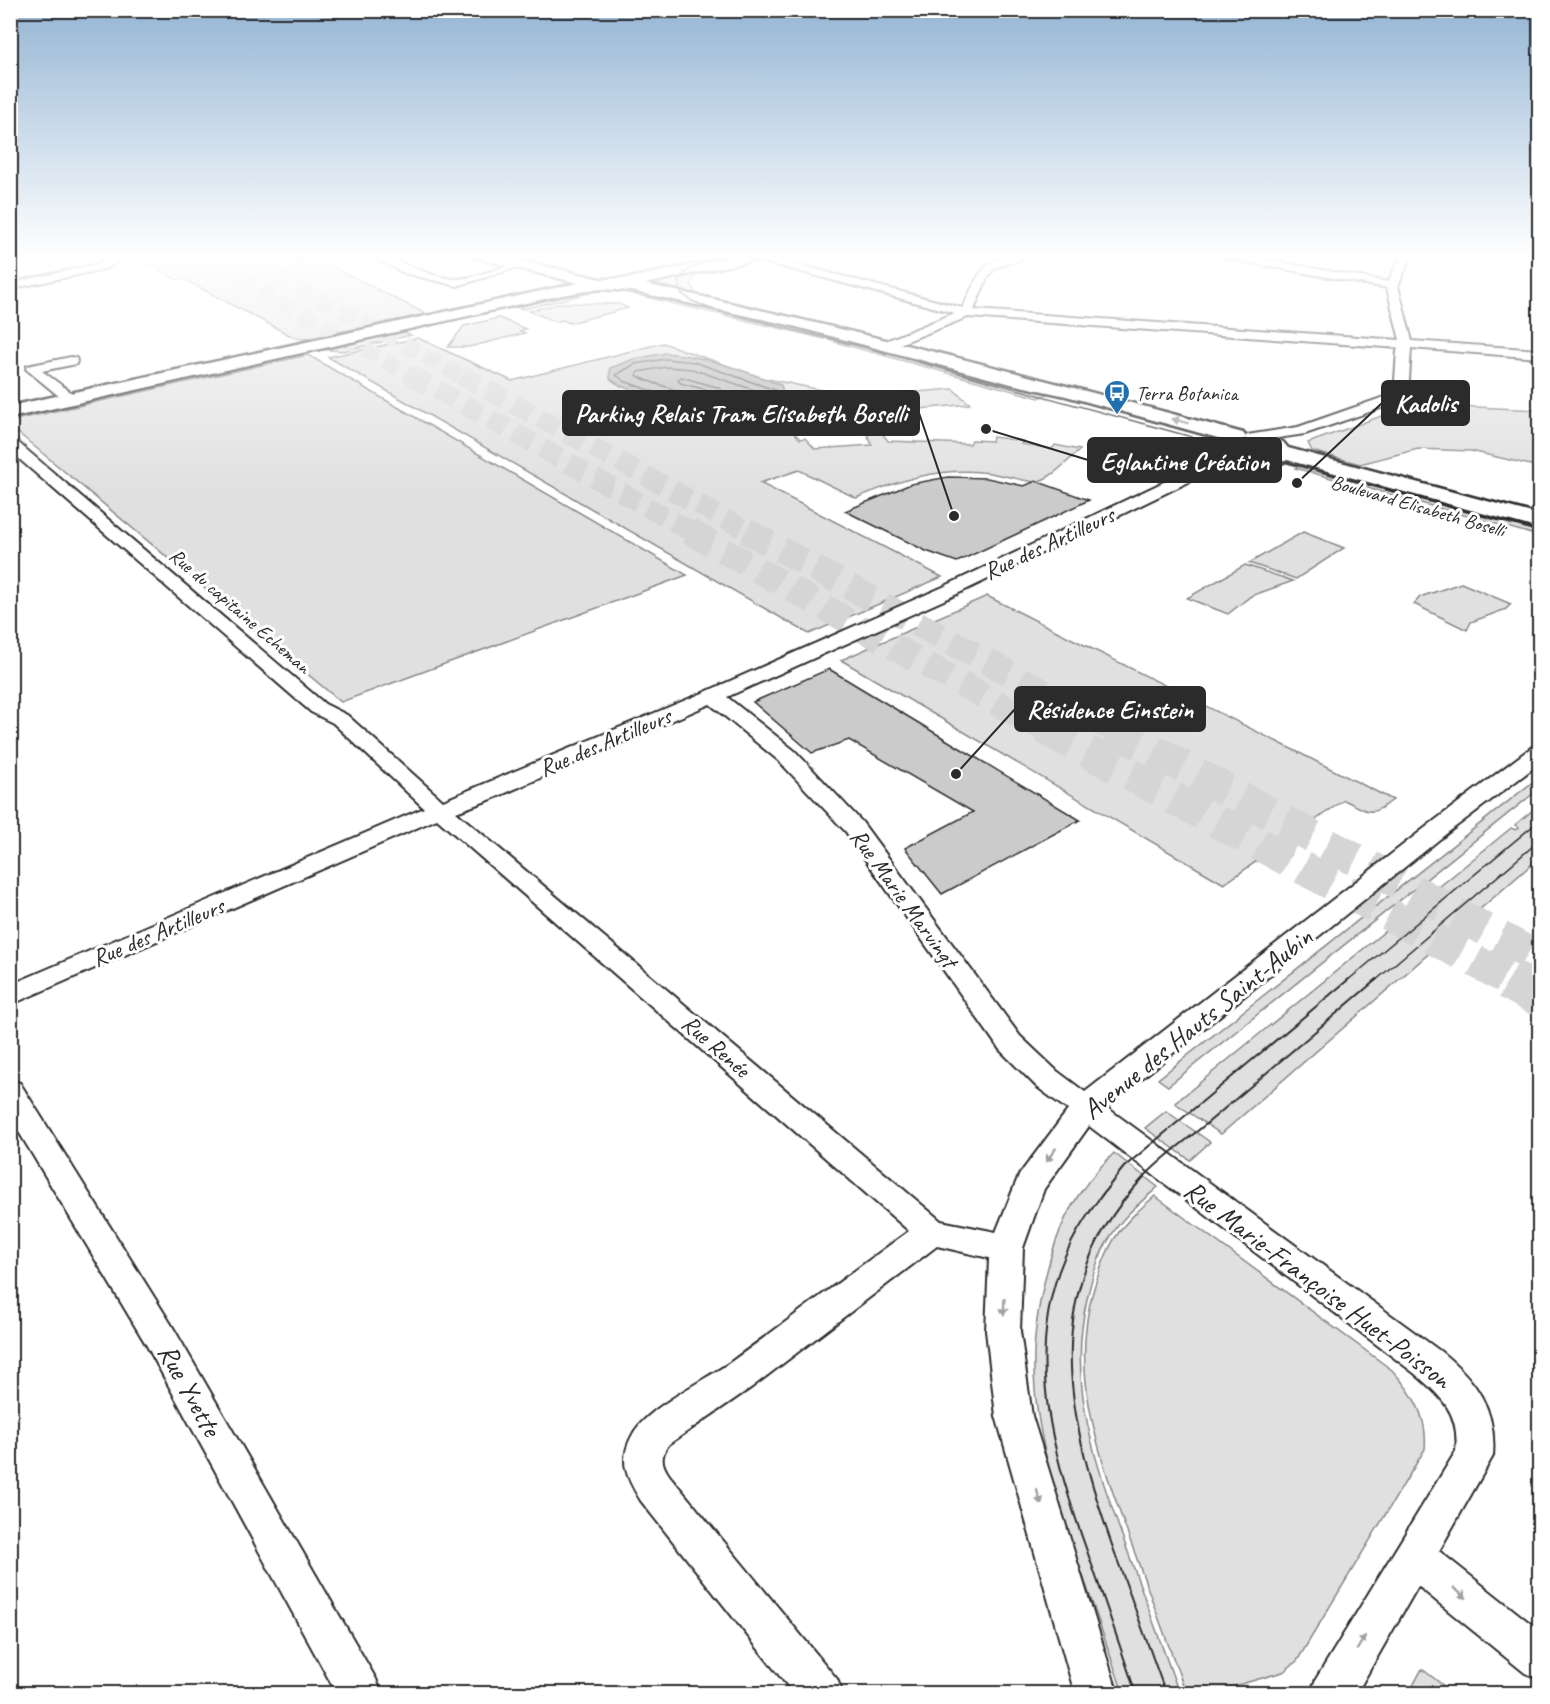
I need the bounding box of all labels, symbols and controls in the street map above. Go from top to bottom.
bus stop icon: Terra Botanica [1102,378,1132,416]
place label: Terra Botanica [1136,381,1240,406]
callout: Kadolis [1382,381,1469,425]
text: Kadolis [1395,387,1460,420]
callout: Parking Relais Tram Elisabeth Boselli [563,391,919,435]
text: Parking Relais Tram Elisabeth Boselli [575,397,911,430]
one-way arrow [1171,416,1189,426]
callout: Eglantine Création [1088,438,1281,482]
text: Eglantine Création [1101,445,1271,478]
street label: Boulevard Elisabeth Boselli [1328,469,1510,543]
street label: Rue des Artilleurs [979,499,1121,586]
street label: Rue du capitaine Echeman [164,543,316,680]
callout: Résidence Einstein [1015,687,1205,731]
text: Résidence Einstein [1027,693,1194,726]
street label: Rue des Artilleurs [534,700,677,783]
street label: Rue Marie Marvingt [844,823,966,976]
street label: Rue des Artilleurs [87,890,230,973]
street label: Avenue des Hauts Saint-Aubin [1075,919,1320,1127]
street label: Rue Renée [676,1008,758,1085]
one-way arrow [1045,1147,1057,1163]
street label: Rue Marie-Françoise Huet-Poisson [1177,1172,1460,1397]
one-way arrow [999,1297,1008,1316]
street label: Rue Yvette [150,1338,230,1444]
one-way arrow [1035,1488,1044,1506]
one-way arrow [1452,1587,1468,1599]
one-way arrow [1356,1634,1366,1651]

